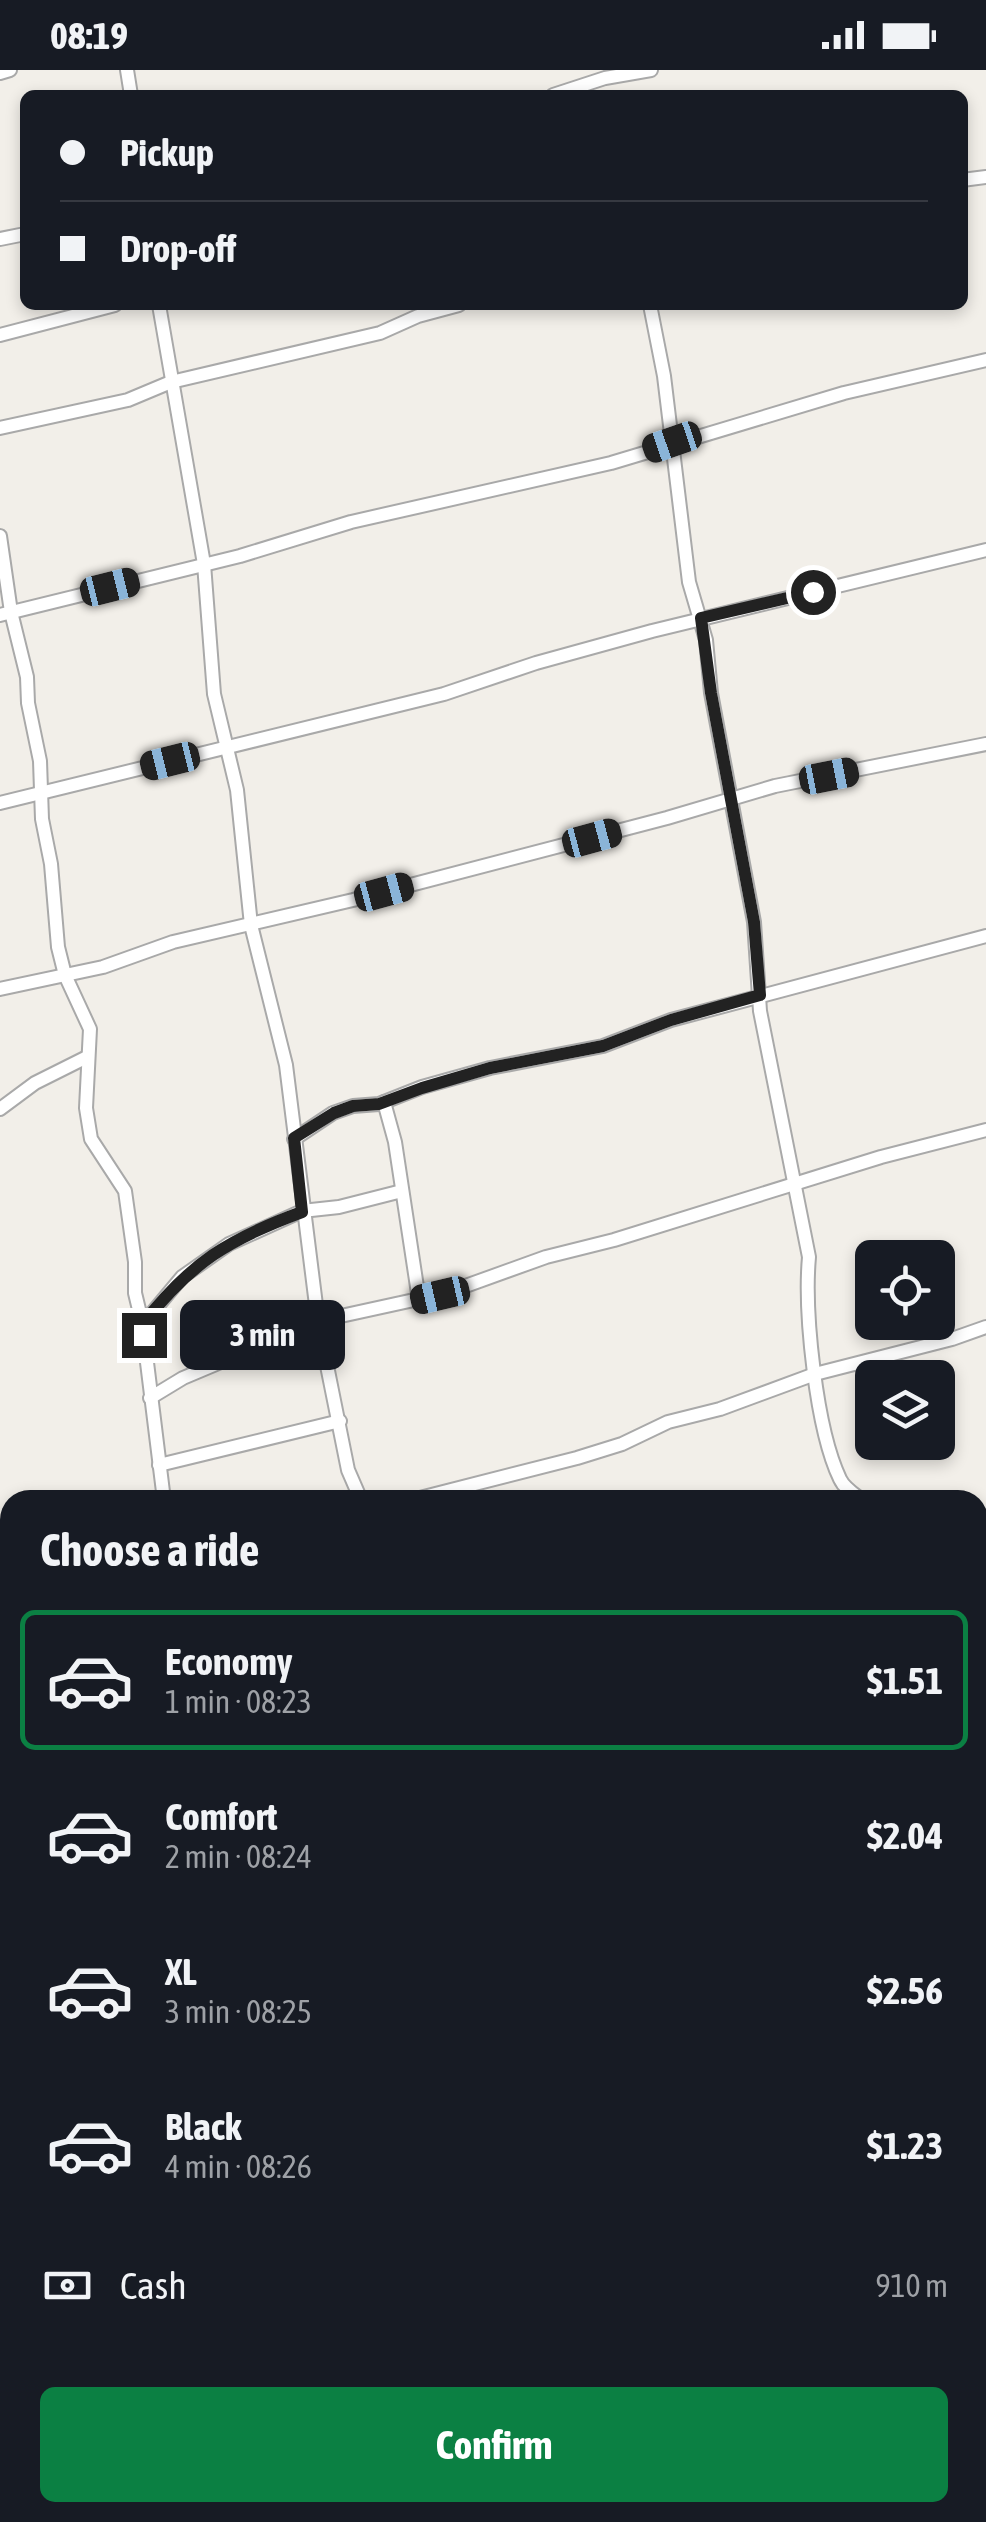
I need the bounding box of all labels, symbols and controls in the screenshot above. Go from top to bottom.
text: 08:19 [50,14,128,57]
text: Pickup [120,131,214,174]
text: Drop-off [120,227,236,270]
car [639,418,705,466]
car [77,565,143,609]
route start [791,570,836,615]
car [137,739,203,783]
car [797,756,861,796]
car [559,816,625,860]
car [351,870,417,914]
map controls [855,1240,955,1460]
button: locate [855,1240,955,1340]
car [407,1274,473,1316]
callout: 3 min [179,1300,344,1370]
route end [122,1313,167,1358]
text: 3 min [230,1316,295,1353]
button: layers [855,1360,955,1460]
text: Choose a ride [40,1524,259,1576]
icon: car [45,1635,135,1725]
text: Economy [165,1640,292,1683]
text: $1.51 [867,1659,943,1702]
text: 1 min · 08:23 [165,1683,312,1720]
icon: car [45,1790,135,1880]
text: Comfort [165,1795,277,1838]
text: $2.04 [867,1814,943,1857]
text: 2 min · 08:24 [165,1838,312,1875]
icon: car [45,1945,135,2035]
text: XL [165,1950,197,1993]
text: $2.56 [867,1969,943,2012]
text: 3 min · 08:25 [165,1993,312,2030]
icon: car [45,2100,135,2190]
text: Black [165,2105,242,2148]
text: $1.23 [867,2124,943,2167]
text: 4 min · 08:26 [165,2148,312,2185]
icon: cash [40,2258,95,2313]
text: Cash [120,2264,187,2307]
text: 910 m [875,2267,948,2304]
button: Confirm [40,2387,948,2502]

